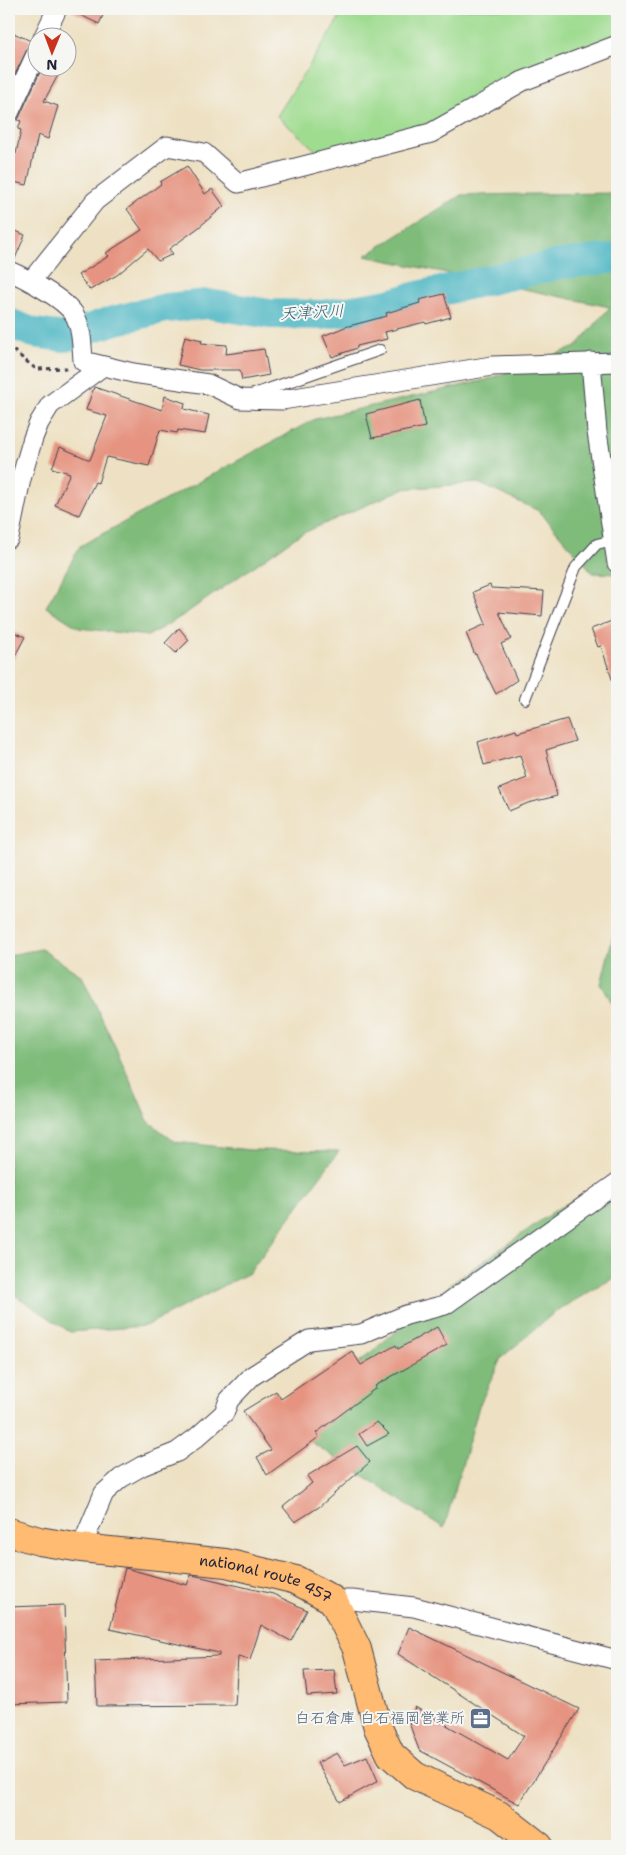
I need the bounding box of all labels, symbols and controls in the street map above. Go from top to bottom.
north arrow [28,28,78,78]
text: N [46,56,57,74]
water label: 天津沢川 [279,300,345,324]
street label: national route 457 [198,1550,336,1608]
office icon: 白石倉庫 白石福岡営業所 [469,1706,493,1730]
place label: 白石倉庫 白石福岡営業所 [295,1708,465,1728]

